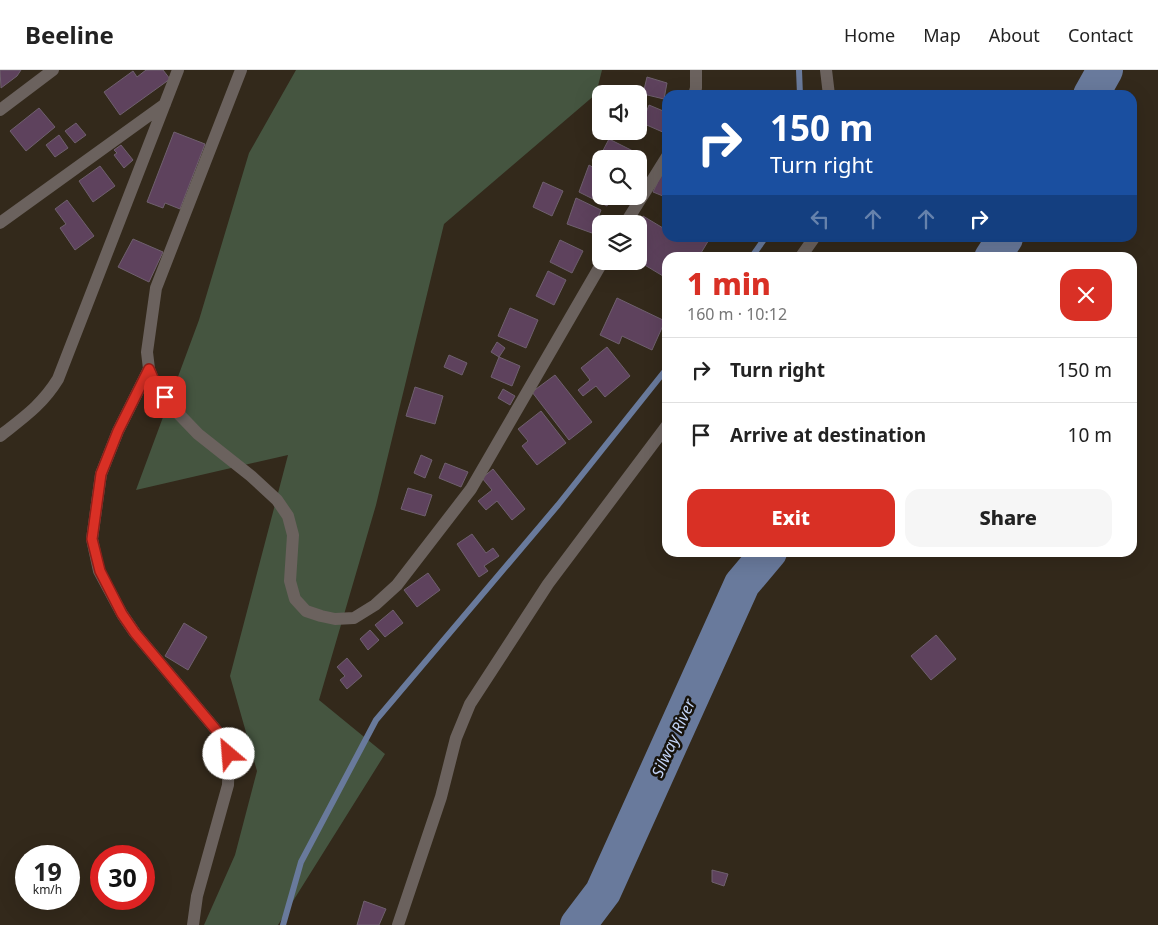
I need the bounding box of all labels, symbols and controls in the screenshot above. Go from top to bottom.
text: Beeline [25,18,114,51]
text: Home [844,23,895,47]
text: Map [923,23,961,47]
text: About [989,23,1040,47]
text: Contact [1068,23,1133,47]
map controls [592,85,647,270]
button: sound [592,85,647,140]
text: 150 m [770,104,873,151]
icon: right [687,110,752,175]
text: Turn right [770,149,873,179]
button: search [592,150,647,205]
icon: left [806,205,834,233]
icon: ahead [859,205,887,233]
icon: ahead [912,205,940,233]
icon: right [965,205,993,233]
button: layers [592,215,647,270]
text: 1 min [687,263,771,304]
button: close [1060,269,1112,321]
text: 160 m · 10:12 [687,303,787,325]
icon: right [687,356,715,384]
text: Turn right [730,357,825,383]
text: 150 m [1057,357,1112,383]
pin [144,376,186,418]
icon: arrive [151,383,179,411]
icon: arrive [687,421,715,449]
text: Arrive at destination [730,422,926,448]
text: 10 m [1068,422,1112,448]
button: Exit [687,489,895,547]
button: Share [905,489,1112,547]
water label: Silway River [646,695,700,781]
position arrow [202,727,254,779]
speed limit sign: 30 [90,845,155,910]
text: 19 [33,854,62,888]
text: km/h [33,881,62,898]

